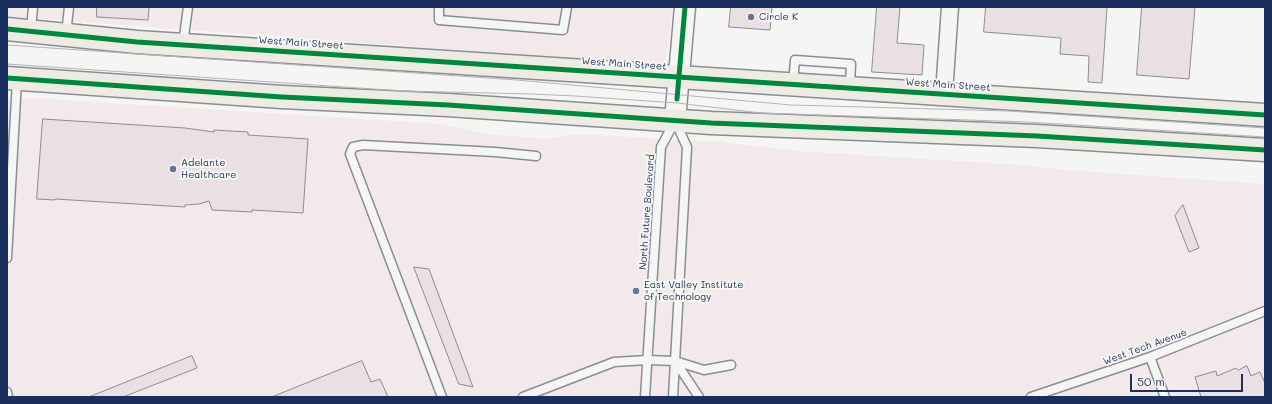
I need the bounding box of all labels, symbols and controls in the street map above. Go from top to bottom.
place label: Circle K [759,11,798,23]
marker: Circle K [746,12,756,22]
street label: West Main Street [258,34,344,52]
street label: West Main Street [581,55,667,73]
street label: West Main Street [905,76,991,94]
street label: North Future Boulevard [637,154,657,270]
place label: Adelante Healthcare [181,157,236,180]
marker: Adelante Healthcare [168,164,178,174]
place label: East Valley Institute of Technology [644,279,743,302]
marker: East Valley Institute of Technology [631,286,641,296]
street label: West Tech Avenue [1101,326,1189,368]
scale bar [1132,366,1245,392]
text: 50 m [1137,373,1165,389]

